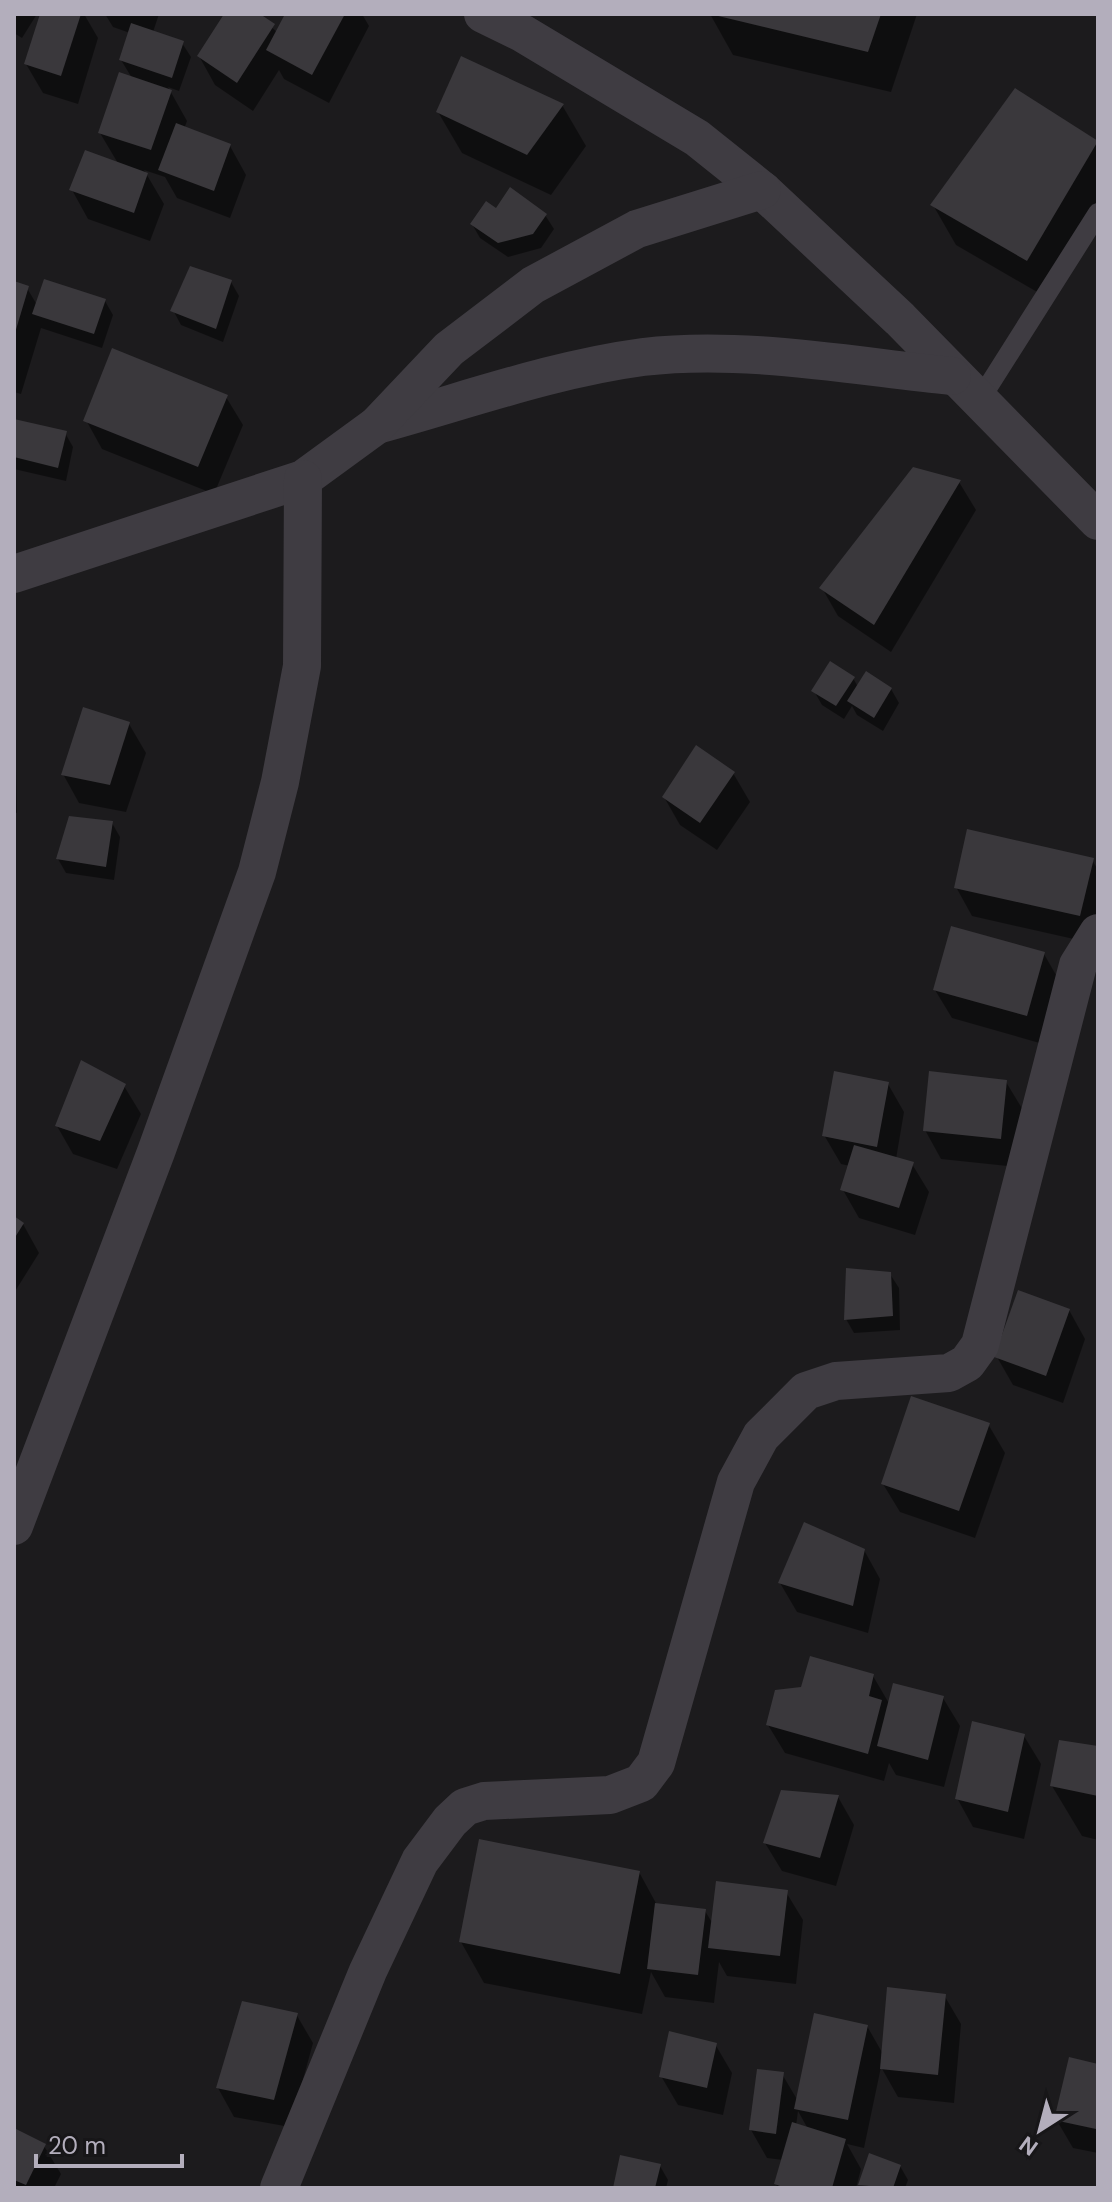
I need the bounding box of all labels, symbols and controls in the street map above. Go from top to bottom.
north arrow [1000,2090,1080,2170]
scale bar [36,2118,182,2168]
text: N [1014,2129,1044,2162]
text: 20 m [48,2130,106,2161]

